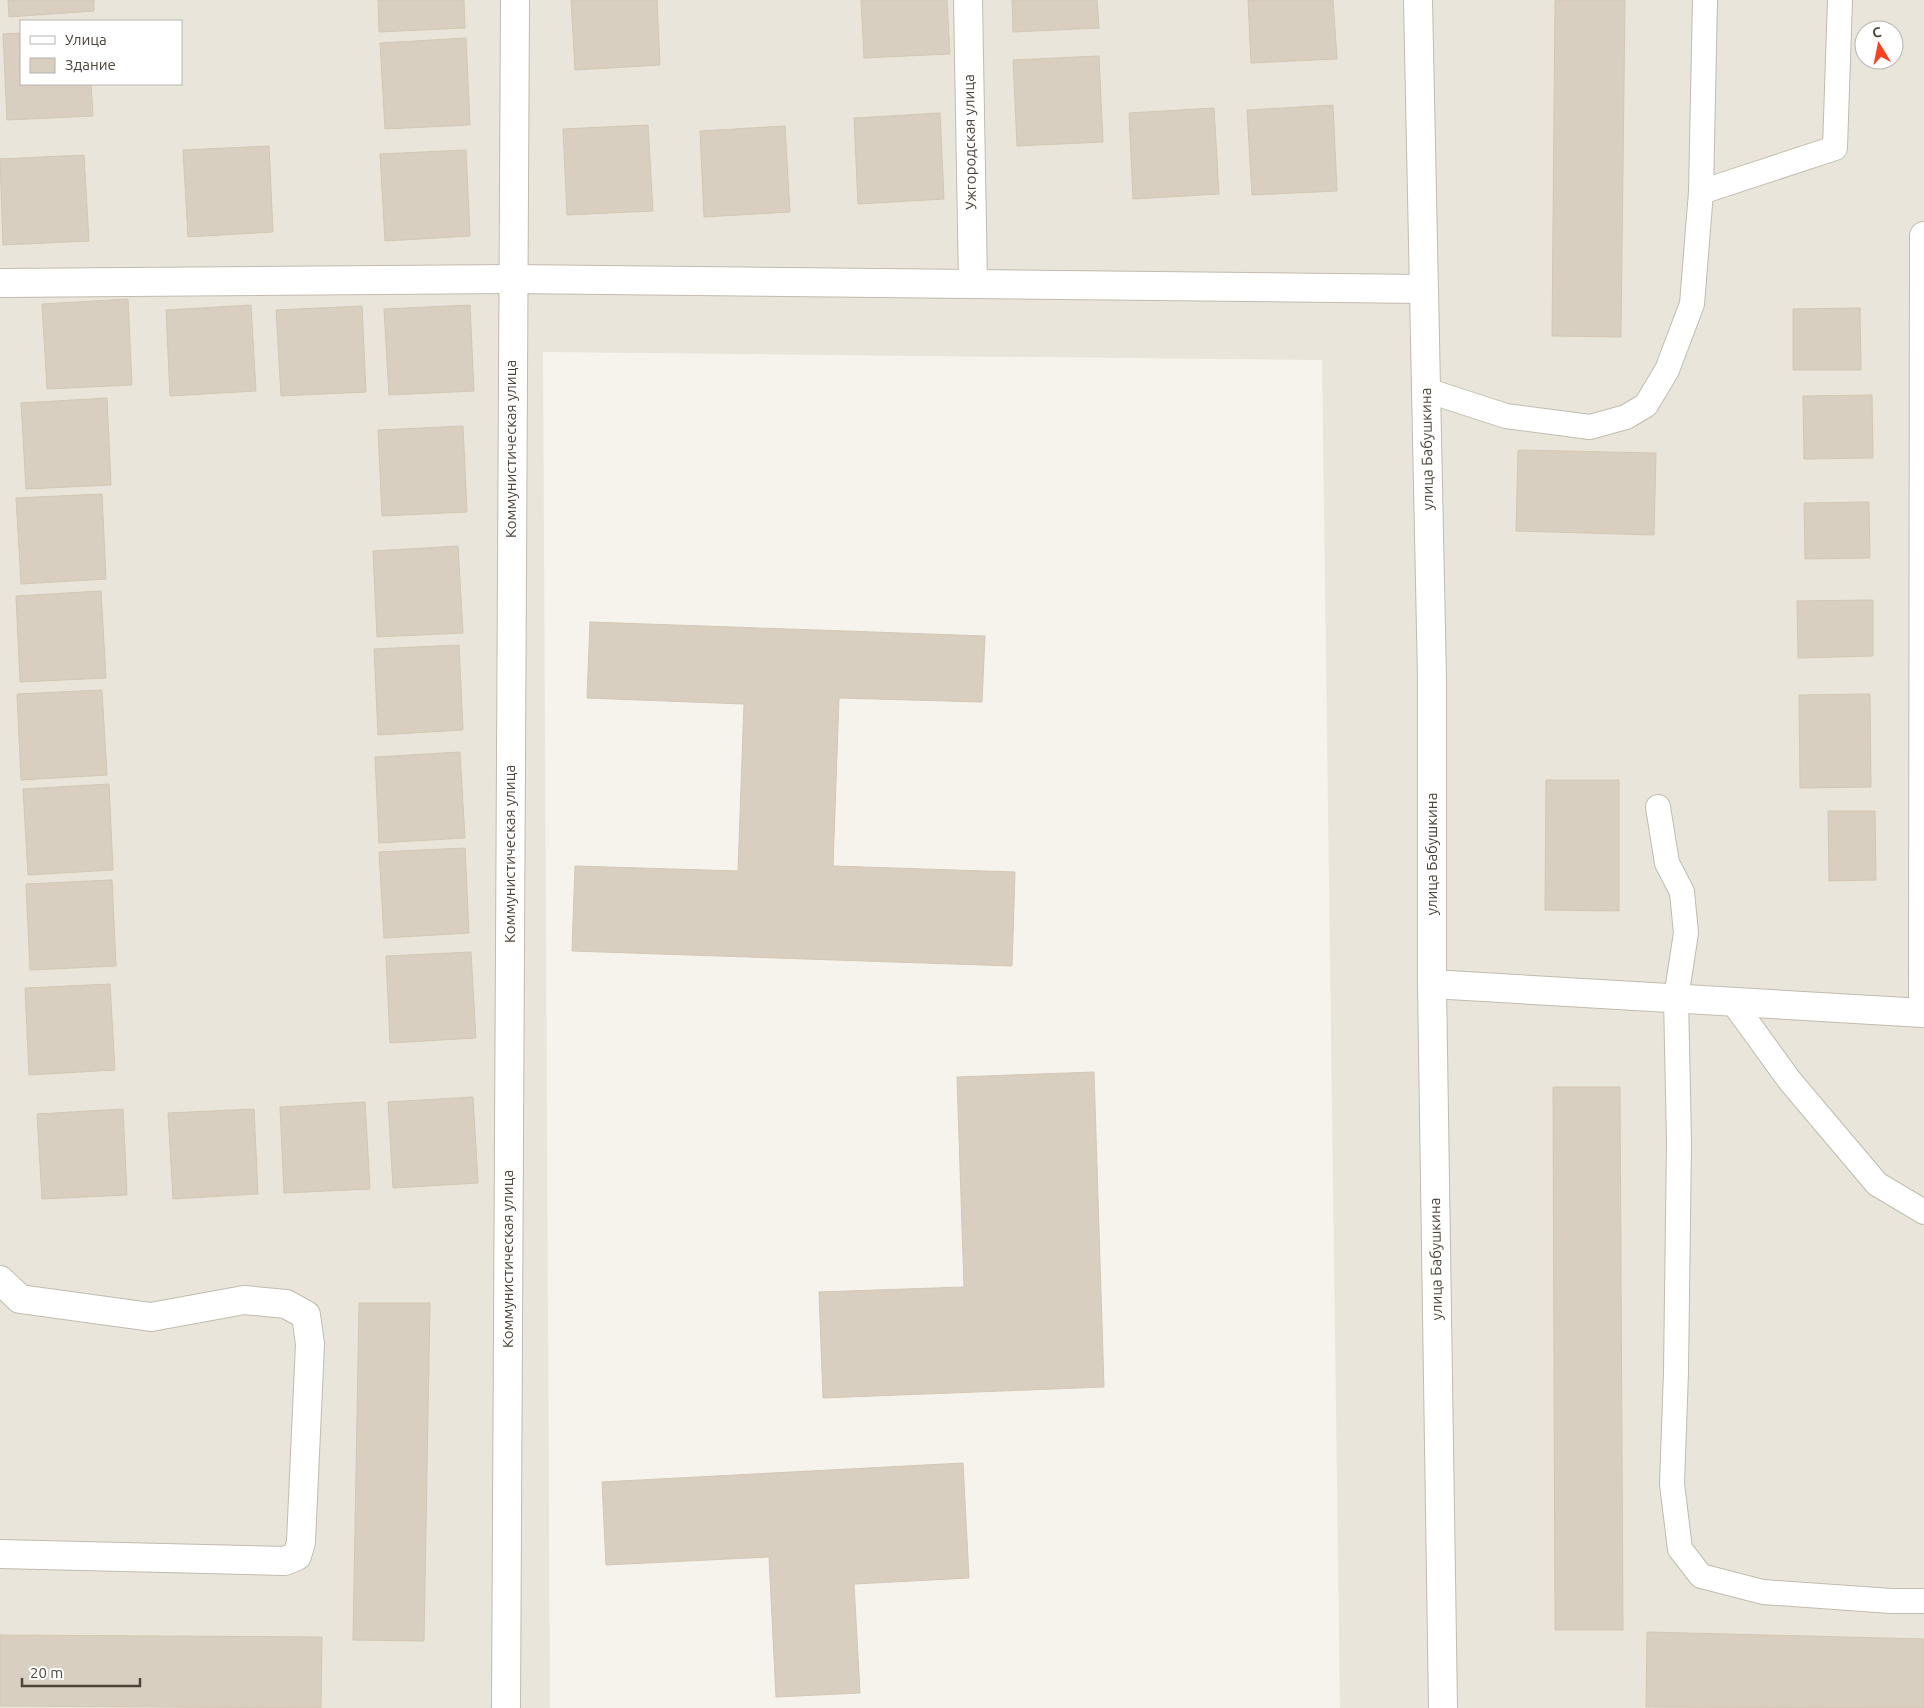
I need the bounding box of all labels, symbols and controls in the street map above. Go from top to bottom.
legend [20,20,182,85]
north arrow [1854,20,1904,70]
text: С [1871,24,1883,41]
text: Улица [65,31,107,48]
text: Здание [65,56,116,73]
street label: Ужгородская улица [960,74,979,210]
street label: Коммунистическая улица [502,360,519,538]
street label: улица Бабушкина [1417,388,1436,510]
street label: Коммунистическая улица [501,765,518,943]
street label: улица Бабушкина [1423,793,1440,915]
street label: Коммунистическая улица [499,1170,516,1348]
street label: улица Бабушкина [1426,1198,1445,1320]
scale bar [22,1656,140,1688]
text: 20 m [30,1664,63,1681]

